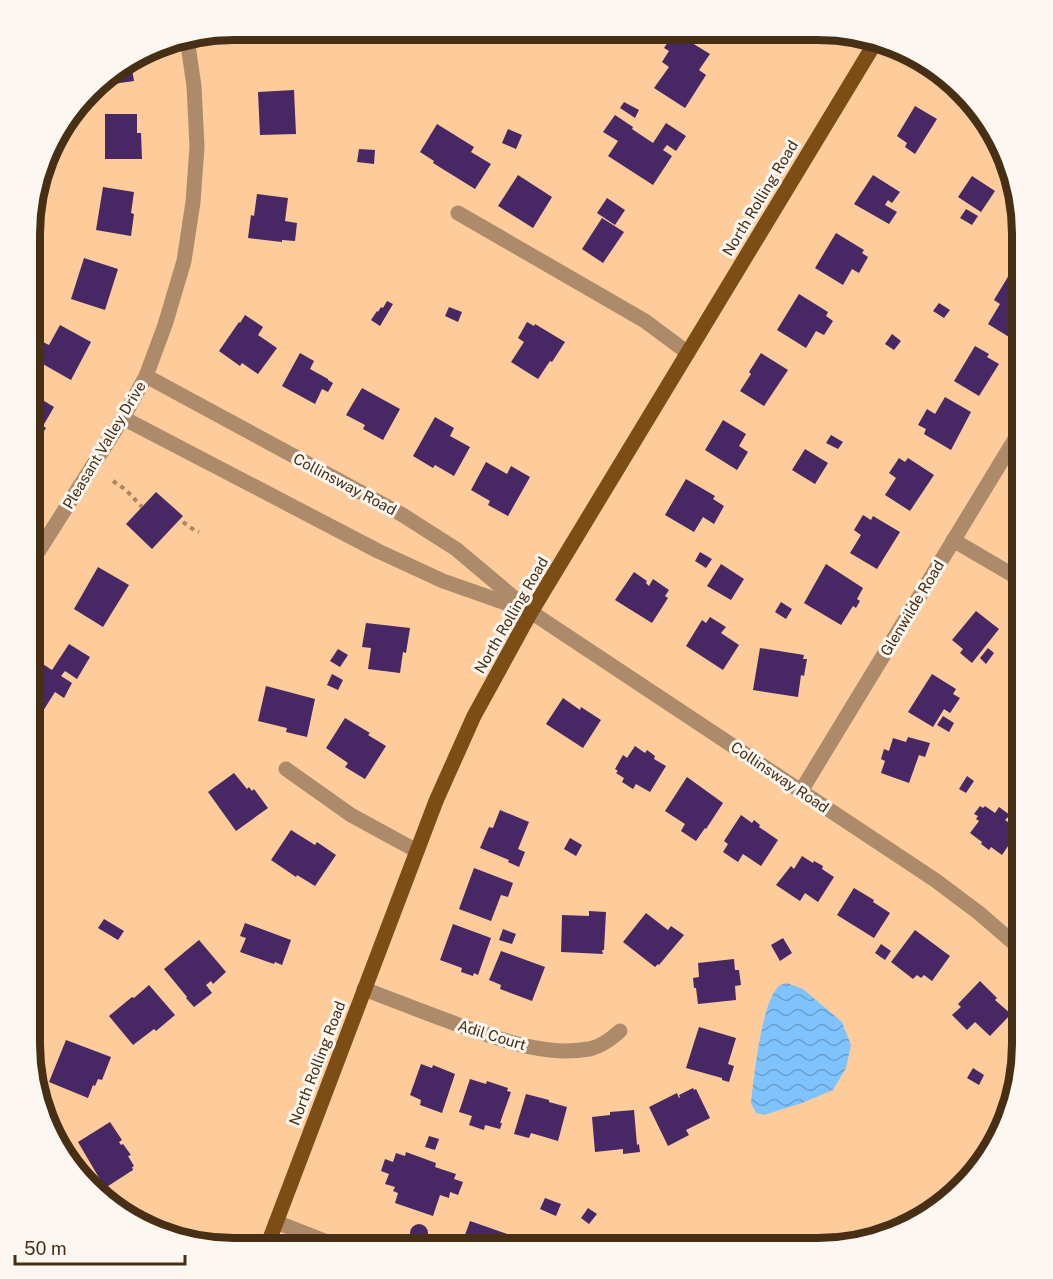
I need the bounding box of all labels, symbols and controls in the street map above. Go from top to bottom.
street label: North Rolling Road [719,137,801,259]
street label: Pleasant Valley Drive [59,378,149,512]
street label: Collinsway Road [291,450,399,518]
street label: North Rolling Road [471,554,551,676]
street label: Glenwilde Road [877,557,947,659]
street label: Collinsway Road [728,738,832,816]
street label: North Rolling Road [285,999,349,1127]
street label: Adil Court [456,1017,528,1053]
scale bar [15,1228,184,1266]
text: 50 m [24,1238,67,1259]

